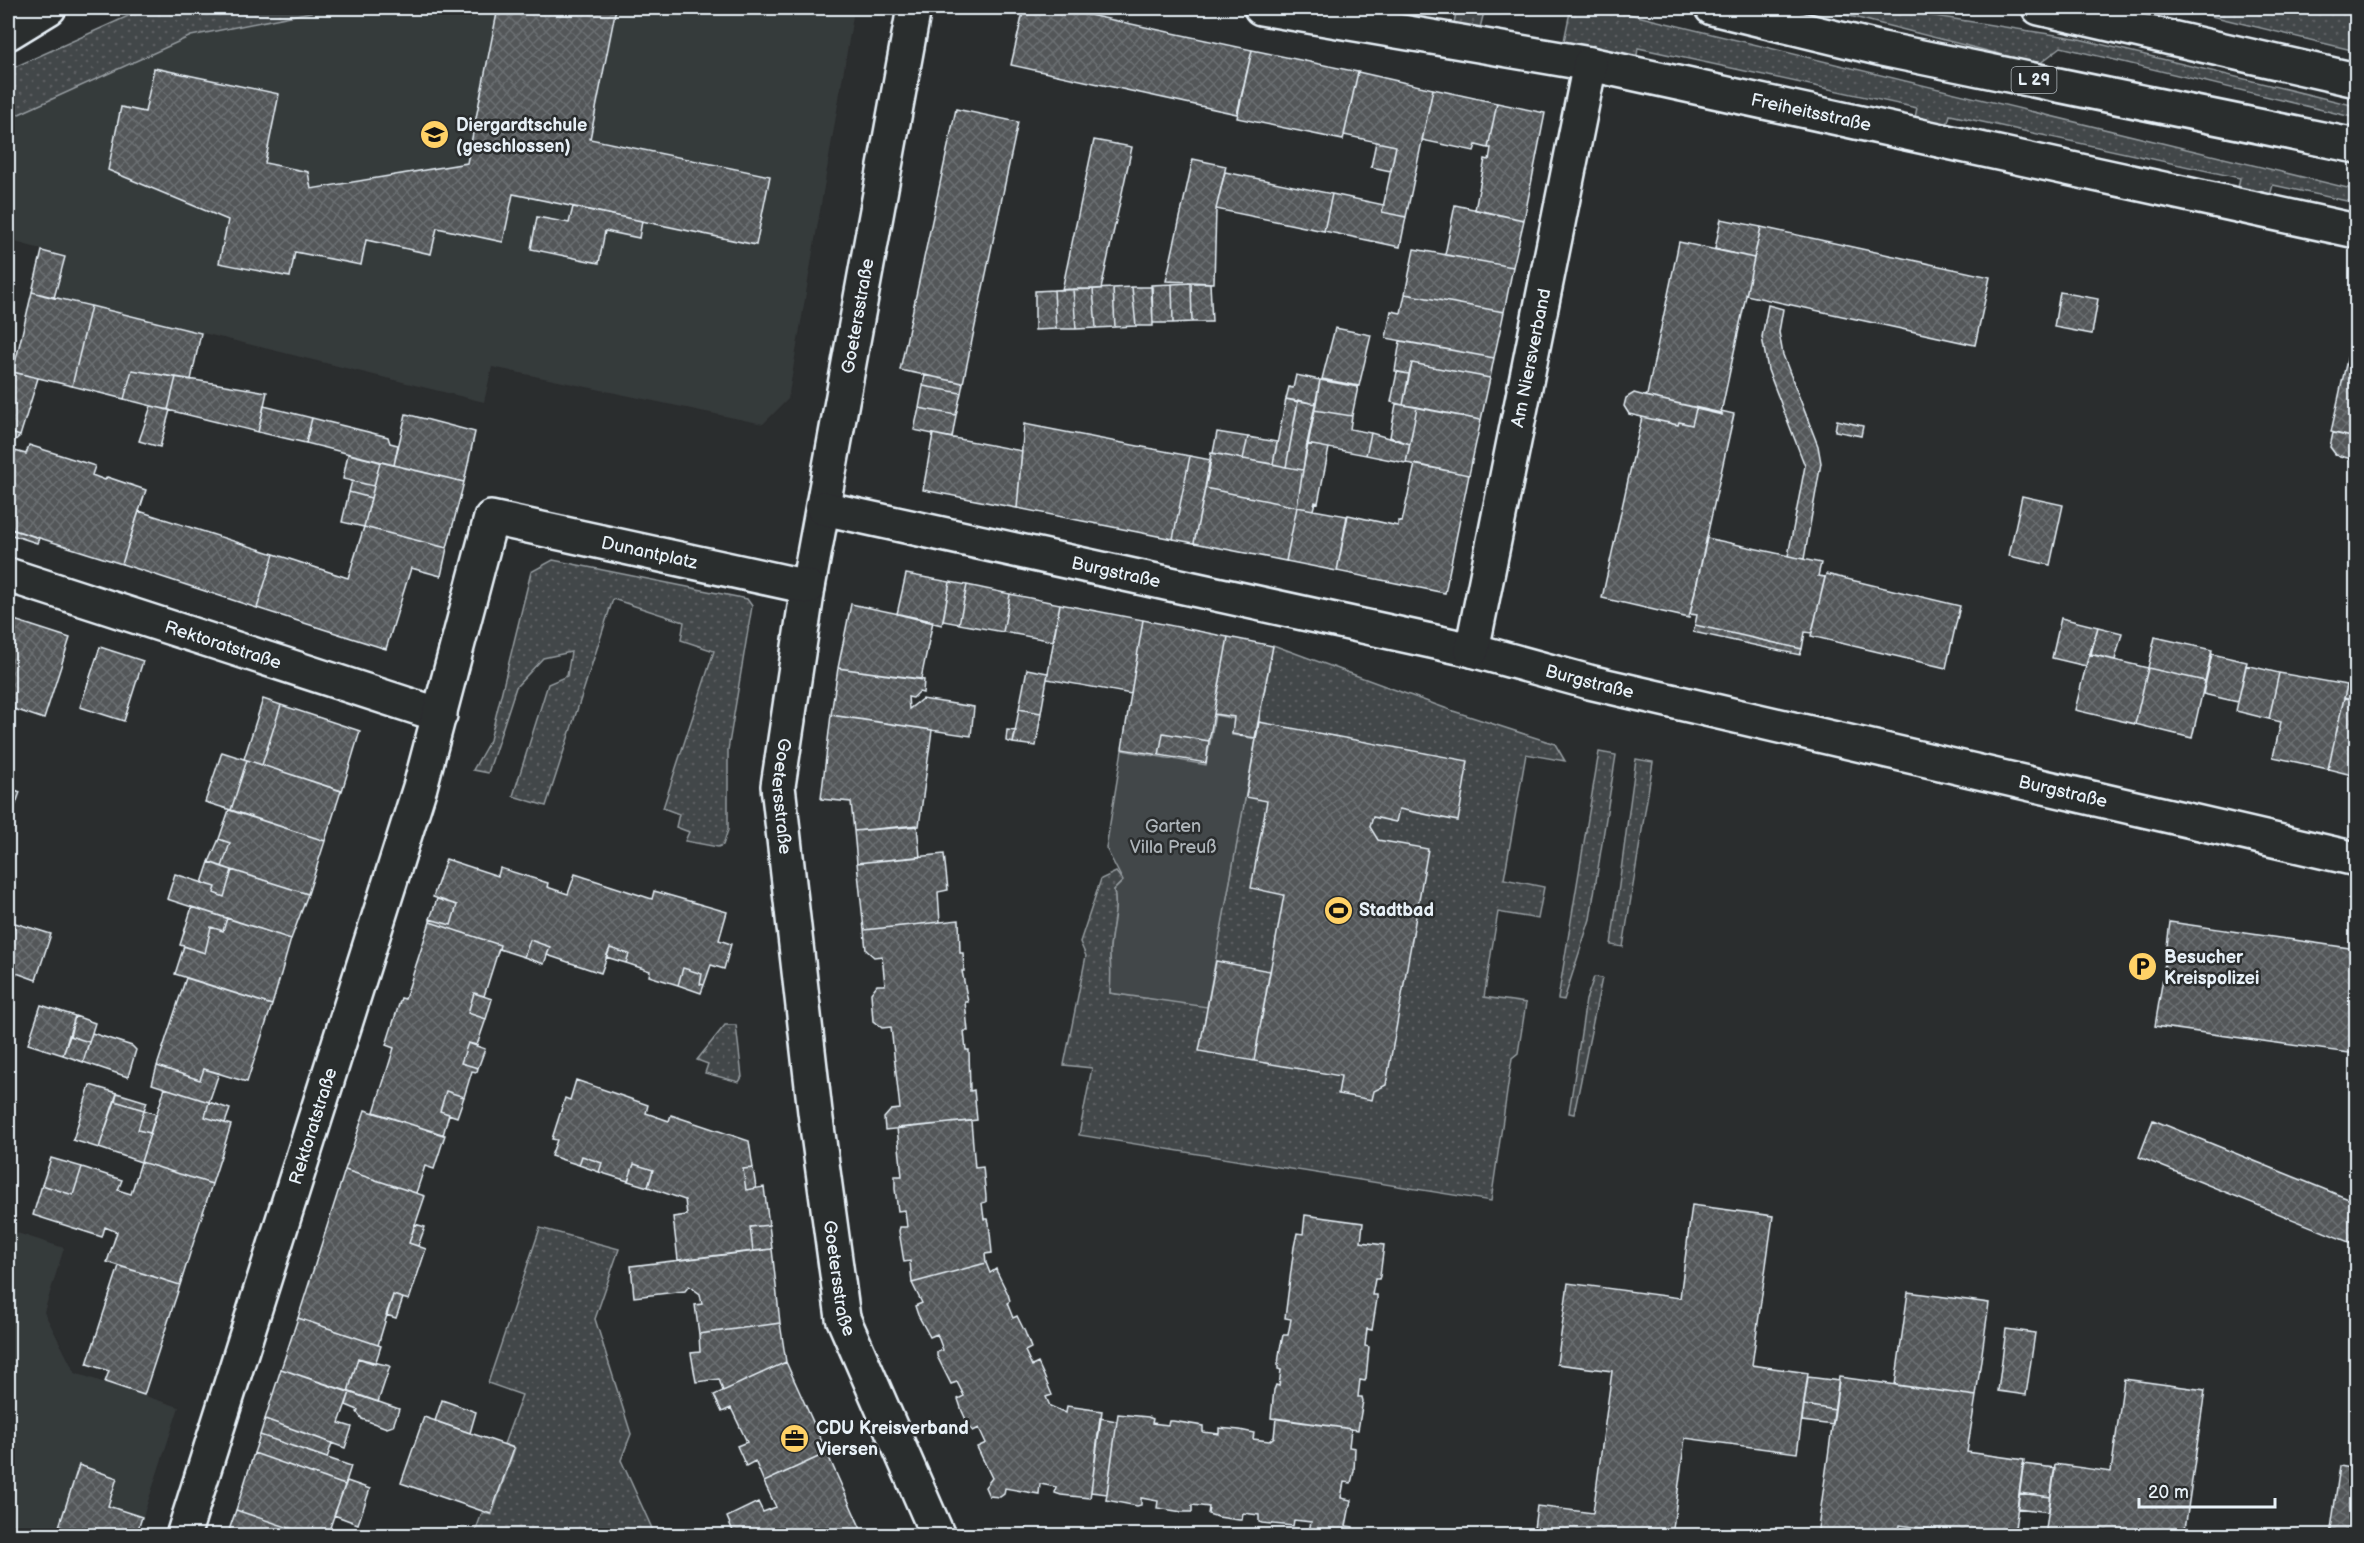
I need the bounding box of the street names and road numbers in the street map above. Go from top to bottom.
road number: L 29 [2012,67,2056,93]
street label: Freiheitsstraße [1749,89,1873,136]
street label: Goetersstraße [838,256,879,375]
street label: Am Niersverband [1507,287,1555,429]
street label: Dunantplatz [599,532,700,573]
street label: Burgstraße [1070,552,1163,592]
street label: Rektoratstraße [162,616,284,673]
street label: Burgstraße [1543,660,1636,703]
street label: Goetersstraße [767,737,796,856]
street label: Burgstraße [2016,771,2110,812]
street label: Rektoratstraße [284,1065,341,1187]
street label: Goetersstraße [819,1219,860,1340]

